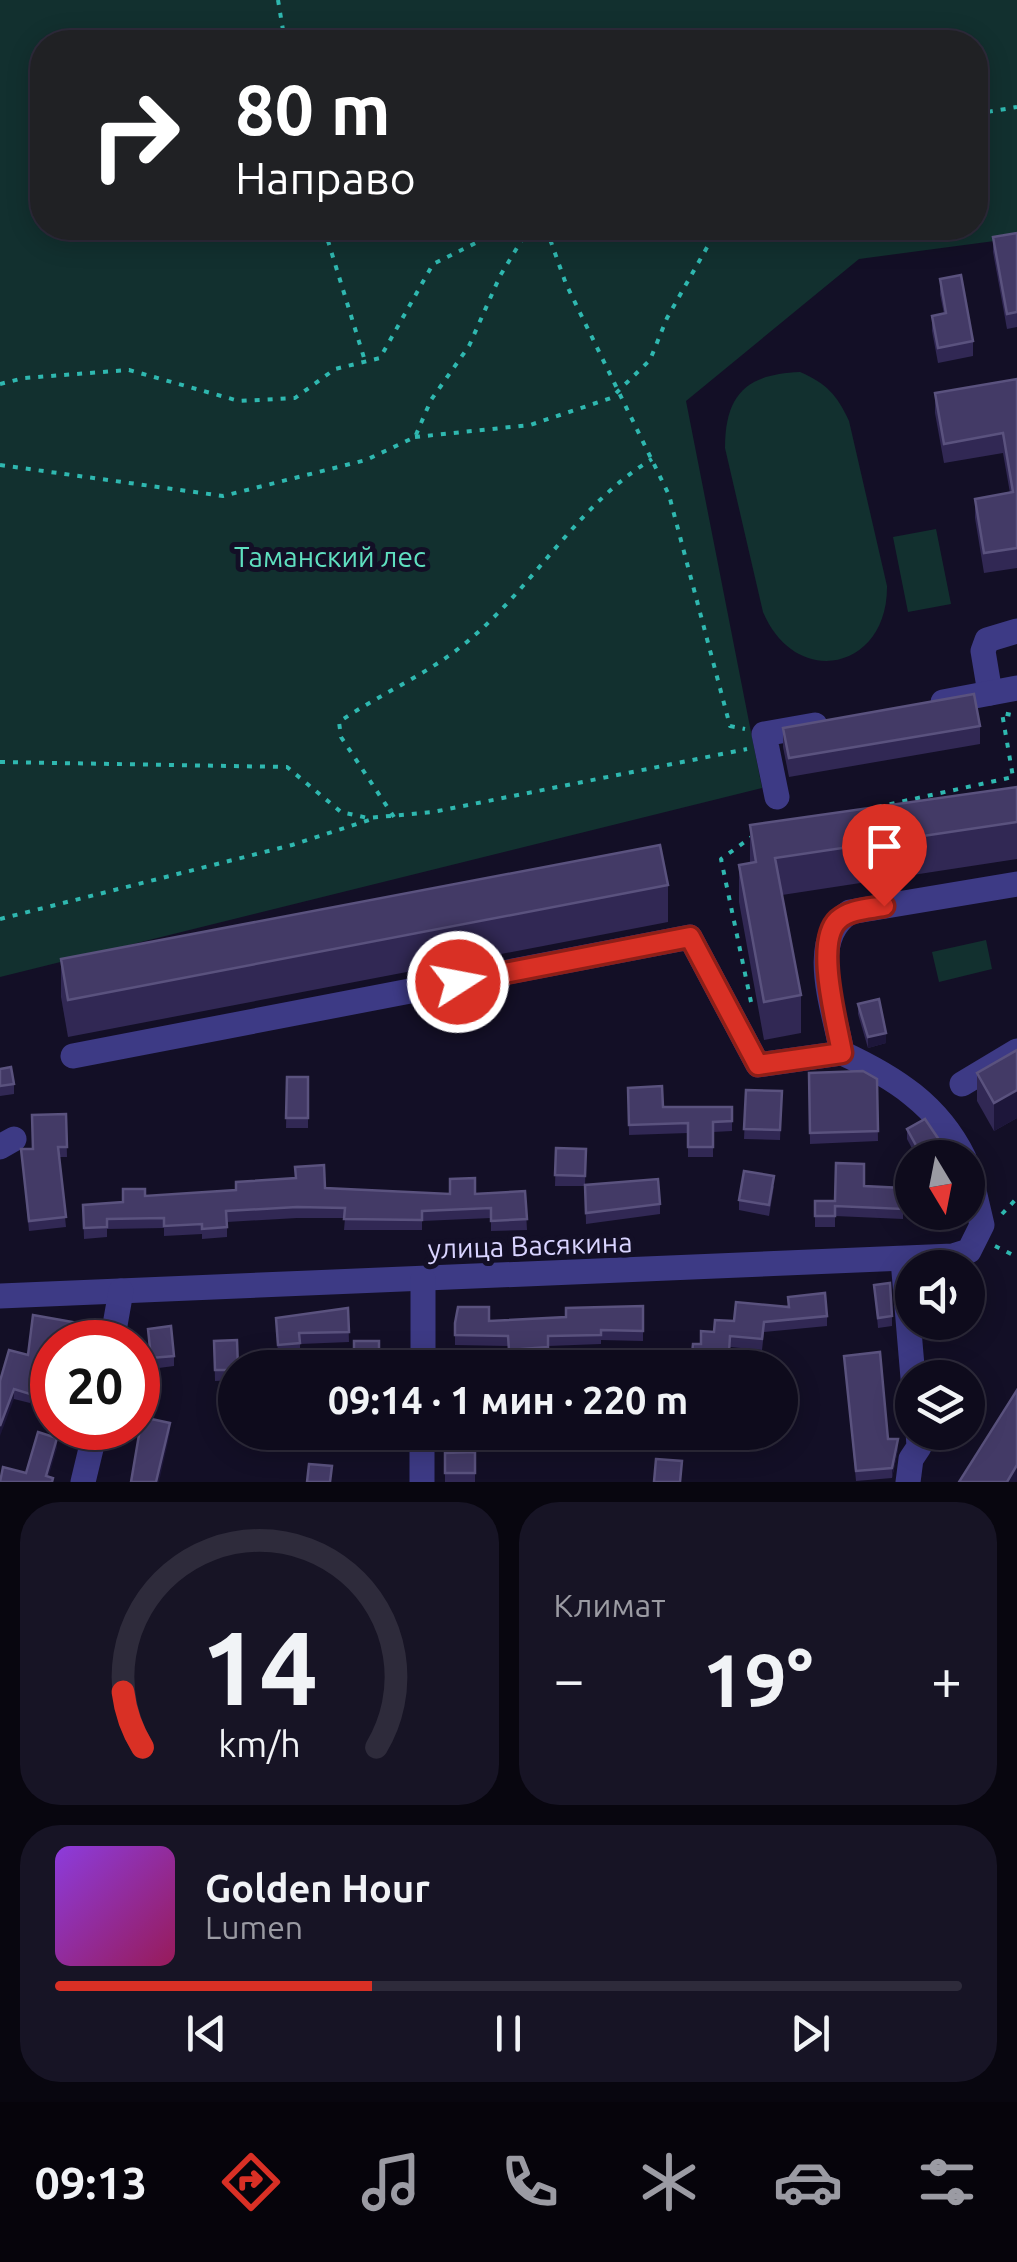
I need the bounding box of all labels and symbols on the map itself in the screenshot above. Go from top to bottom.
park label: Таманский лес [234,541,426,572]
pin [842,804,927,907]
position arrow [406,930,510,1034]
north arrow [895,1140,985,1230]
street label: улица Васякина [427,1226,633,1264]
speed limit sign: 20 [30,1320,160,1450]

